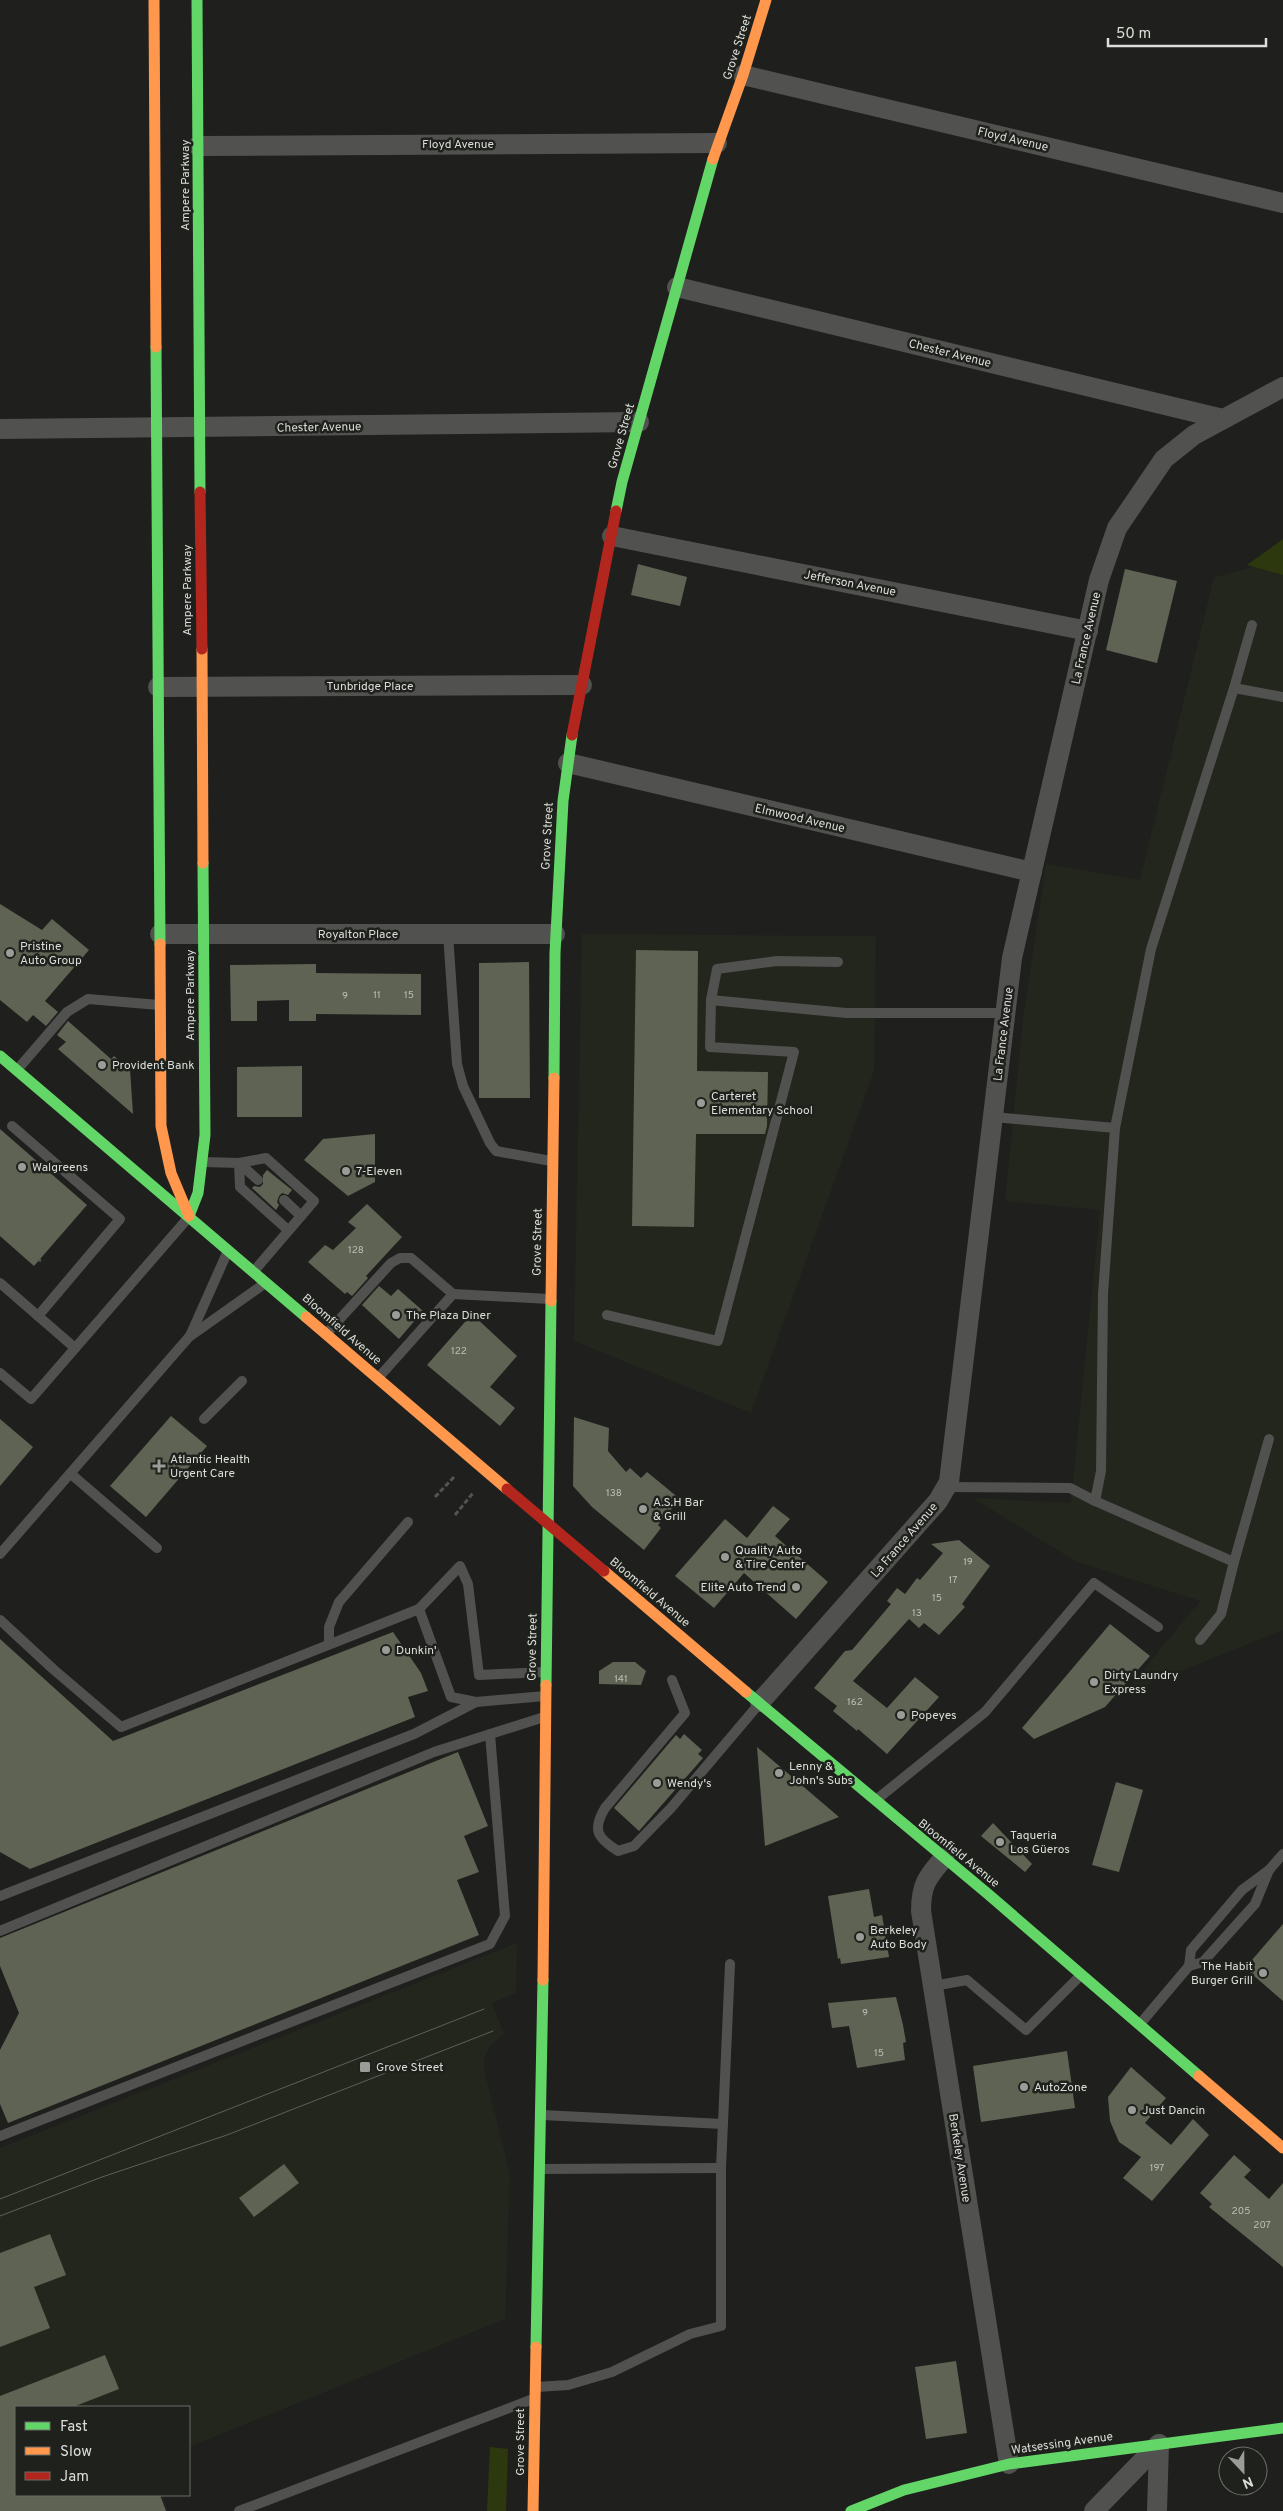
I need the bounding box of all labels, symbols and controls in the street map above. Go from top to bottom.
street label: Grove Street [720,13,756,82]
scale bar [1108,15,1266,47]
text: 50 m [1116,25,1151,44]
street label: Floyd Avenue [976,124,1050,156]
street label: Floyd Avenue [422,137,494,153]
street label: Ampere Parkway [178,139,194,231]
street label: Chester Avenue [907,336,993,372]
street label: Grove Street [605,402,639,471]
street label: Chester Avenue [277,419,361,437]
street label: Ampere Parkway [180,544,196,636]
street label: Jefferson Avenue [802,567,897,601]
street label: La France Avenue [1069,590,1105,686]
street label: Tunbridge Place [327,679,413,695]
street label: Elmwood Avenue [753,801,846,837]
street label: Grove Street [538,802,558,870]
street label: Royalton Place [318,927,398,943]
place label: Pristine Auto Group [20,939,82,969]
marker: Pristine Auto Group [4,947,16,959]
street label: Ampere Parkway [183,949,199,1041]
street label: La France Avenue [990,986,1018,1082]
house number: 11 [373,989,381,1002]
house number: 15 [404,989,414,1002]
house number: 9 [342,990,348,1003]
place label: Provident Bank [112,1058,195,1074]
marker: Provident Bank [96,1059,108,1071]
place label: Carteret Elementary School [711,1089,813,1119]
marker: Carteret Elementary School [695,1097,707,1109]
place label: Walgreens [32,1160,88,1176]
marker: Walgreens [16,1161,28,1173]
place label: 7-Eleven [356,1164,402,1180]
marker: 7-Eleven [340,1165,352,1177]
street label: Grove Street [529,1208,547,1276]
house number: 128 [348,1244,364,1257]
street label: Bloomfield Avenue [298,1291,385,1369]
place label: The Plaza Diner [406,1308,491,1324]
marker: The Plaza Diner [390,1309,402,1321]
house number: 122 [451,1345,467,1358]
place label: Atlantic Health Urgent Care [170,1452,250,1482]
marker: Atlantic Health Urgent Care [152,1459,166,1473]
house number: 138 [606,1487,622,1500]
place label: A.S.H Bar & Grill [653,1495,704,1525]
street label: La France Avenue [868,1500,942,1582]
marker: A.S.H Bar & Grill [637,1503,649,1515]
place label: Quality Auto & Tire Center [735,1543,806,1573]
marker: Quality Auto & Tire Center [719,1551,731,1563]
street label: Bloomfield Avenue [606,1554,693,1631]
house number: 19 [963,1556,973,1569]
house number: 17 [949,1574,957,1587]
place label: Elite Auto Trend [701,1580,786,1596]
marker: Elite Auto Trend [790,1581,802,1593]
house number: 15 [932,1592,942,1605]
house number: 13 [912,1607,922,1620]
street label: Grove Street [524,1613,542,1681]
place label: Dunkin' [396,1643,437,1659]
marker: Dunkin' [380,1644,392,1656]
place label: Dirty Laundry Express [1104,1668,1178,1698]
house number: 141 [614,1673,628,1686]
marker: Dirty Laundry Express [1088,1676,1100,1688]
house number: 162 [847,1696,863,1709]
place label: Popeyes [911,1708,957,1724]
marker: Popeyes [895,1709,907,1721]
place label: Lenny & John's Subs [789,1759,853,1789]
marker: Lenny & John's Subs [773,1767,785,1779]
place label: Wendy's [667,1776,712,1792]
marker: Wendy's [651,1777,663,1789]
street label: Bloomfield Avenue [914,1816,1002,1892]
place label: Taqueria Los Güeros [1010,1828,1070,1858]
marker: Taqueria Los Güeros [994,1836,1006,1848]
place label: Berkeley Auto Body [870,1923,927,1953]
marker: Berkeley Auto Body [854,1931,866,1943]
place label: The Habit Burger Grill [1191,1959,1253,1989]
marker: The Habit Burger Grill [1257,1967,1269,1979]
house number: 9 [862,2007,868,2020]
house number: 15 [874,2047,884,2060]
marker: Grove Street [358,2060,372,2074]
place label: Grove Street [376,2060,444,2076]
place label: AutoZone [1034,2080,1087,2096]
marker: AutoZone [1018,2081,1030,2093]
place label: Just Dancin [1142,2103,1205,2119]
marker: Just Dancin [1126,2104,1138,2116]
street label: Berkeley Avenue [944,2113,974,2204]
house number: 197 [1150,2162,1164,2175]
house number: 205 [1232,2205,1250,2218]
house number: 207 [1253,2219,1271,2232]
legend [15,2406,190,2496]
street label: Grove Street [513,2408,529,2476]
text: Fast [60,2418,88,2437]
street label: Watsessing Avenue [1010,2429,1114,2459]
text: Slow [60,2443,92,2462]
north arrow [1218,2446,1268,2496]
text: Jam [60,2468,89,2487]
text: N [1239,2472,1255,2491]

